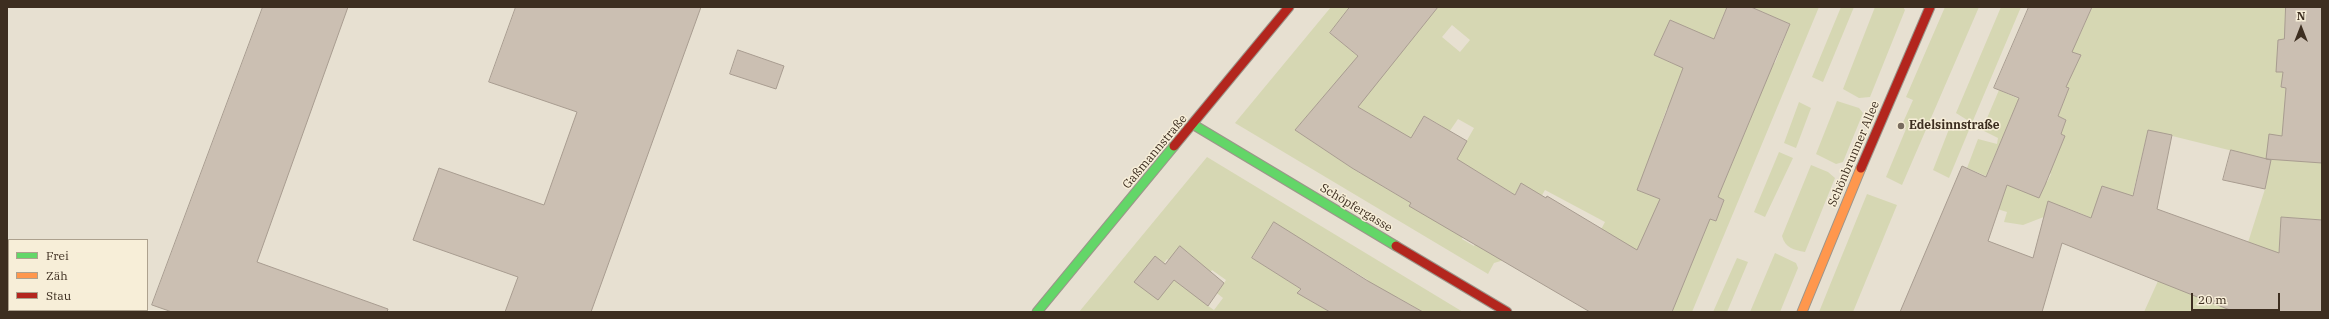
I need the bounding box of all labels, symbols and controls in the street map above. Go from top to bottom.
north arrow [2281,8,2321,48]
text: N [2297,9,2305,23]
street label: Schönbrunner Allee [1825,99,1883,209]
street label: Gaßmannstraße [1120,112,1190,192]
place label: Edelsinnstraße [1909,119,2000,133]
marker: Edelsinnstraße [1896,121,1906,131]
street label: Schöpfergasse [1317,181,1395,235]
legend [8,239,148,311]
text: Frei [46,248,69,263]
text: Zäh [46,268,68,283]
scale bar [2193,285,2282,311]
text: Stau [46,288,71,303]
text: 20 m [2198,292,2227,307]

